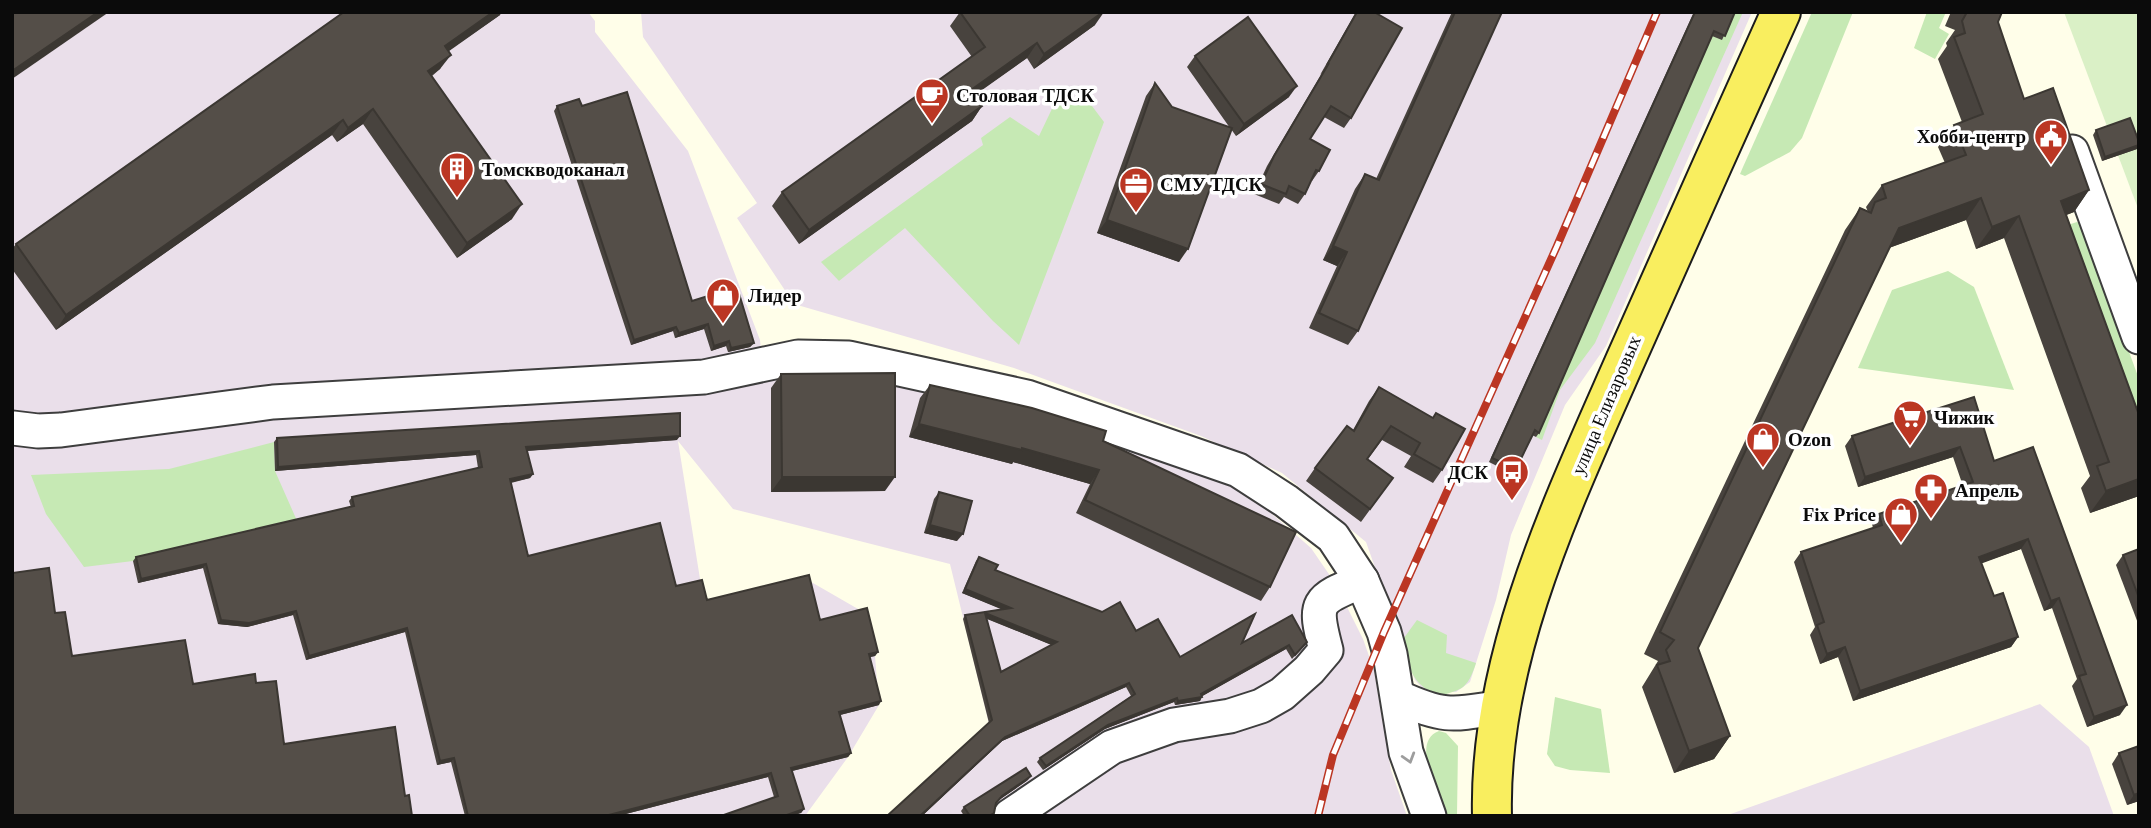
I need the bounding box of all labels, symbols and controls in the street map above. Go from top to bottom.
cafe icon: Столовая ТДСК [913,76,951,125]
place label: Столовая ТДСК [956,85,1095,106]
public building icon: Хобби-центр [2032,117,2070,166]
place label: Хобби-центр [1917,126,2026,147]
building icon: Томскводоканал [438,150,476,199]
place label: Томскводоканал [482,159,625,180]
office icon: СМУ ТДСК [1117,165,1155,214]
place label: СМУ ТДСК [1160,174,1263,195]
shop icon: Лидер [704,276,742,325]
place label: Лидер [748,285,802,306]
street label: улица Елизаровых [1567,332,1645,478]
supermarket icon: Чижик [1891,398,1929,447]
place label: Чижик [1934,407,1995,428]
shop icon: Ozon [1744,420,1782,469]
place label: Ozon [1788,429,1832,450]
bus stop icon: ДСК [1493,453,1531,502]
place label: ДСК [1447,462,1488,483]
pharmacy icon: Апрель [1912,471,1950,520]
place label: Апрель [1955,480,2019,501]
shop icon: Fix Price [1882,495,1920,544]
place label: Fix Price [1803,504,1876,525]
one-way arrow [1401,751,1415,763]

